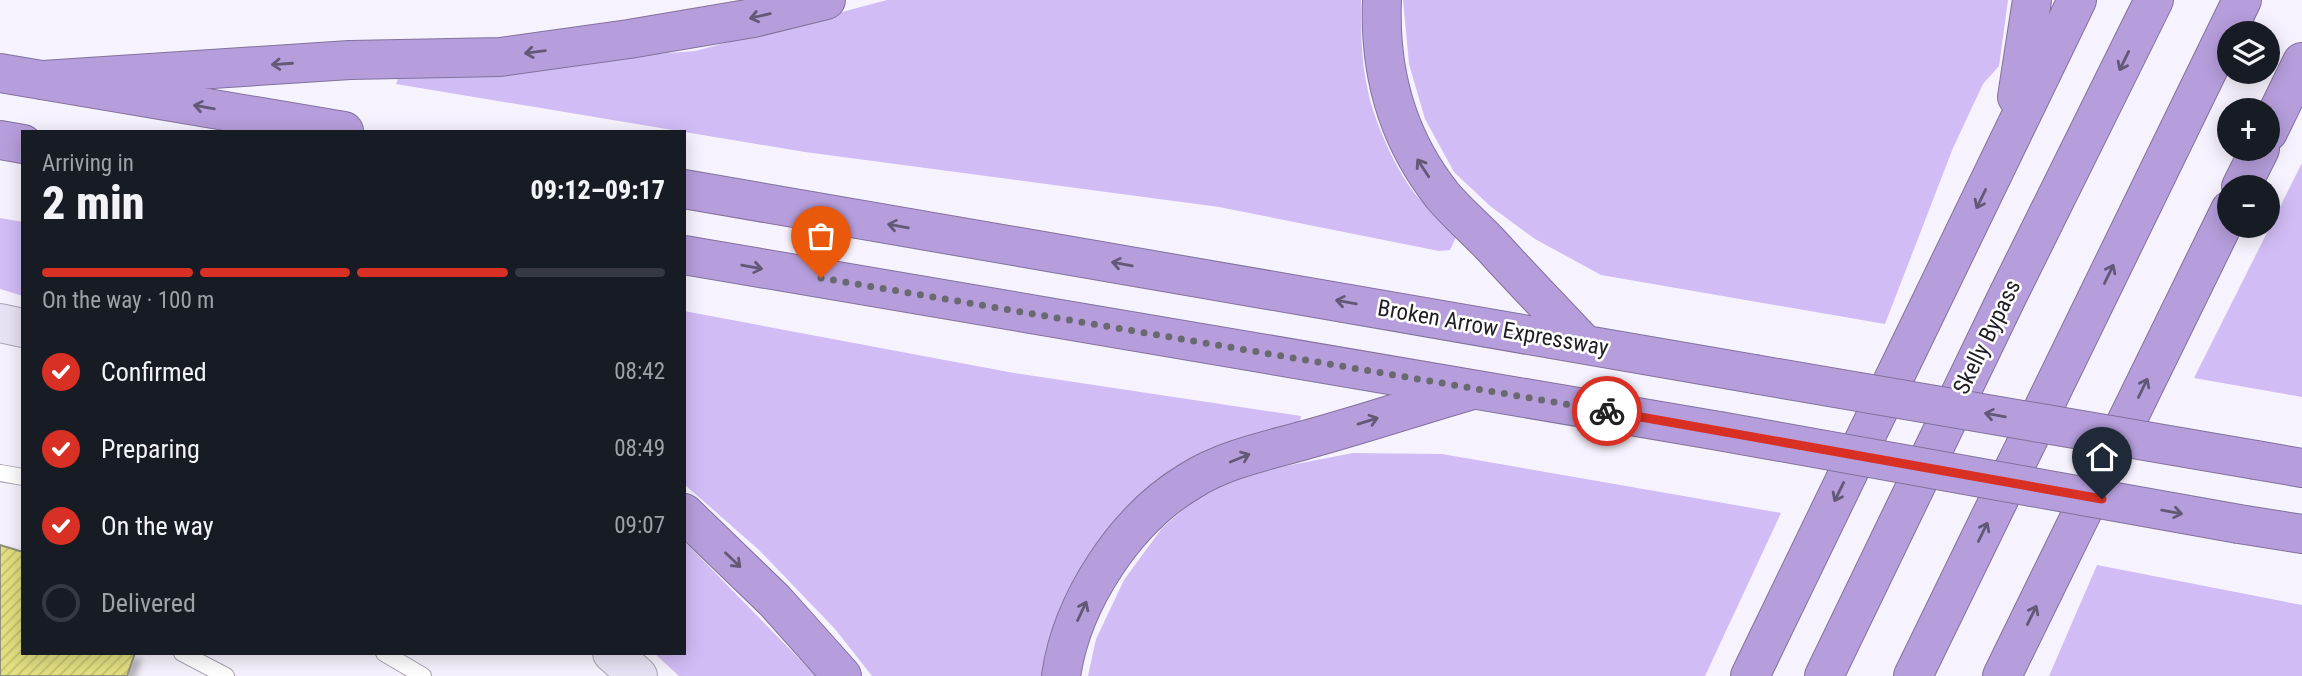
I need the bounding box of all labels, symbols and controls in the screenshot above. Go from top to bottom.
one-way arrow [749,10,772,23]
map controls [2217,21,2280,238]
button: layers [2217,21,2280,84]
one-way arrow [524,46,547,59]
one-way arrow [2116,50,2130,71]
one-way arrow [271,58,294,71]
button: + [2217,98,2280,161]
one-way arrow [193,100,216,113]
text: Arriving in [42,150,134,177]
one-way arrow [1416,158,1430,178]
text: 09:12–09:17 [531,175,665,205]
button: − [2217,175,2280,238]
text: 2 min [42,176,145,230]
one-way arrow [1973,188,1987,209]
pin [791,206,851,278]
icon: bag [802,217,840,255]
one-way arrow [887,219,910,232]
one-way arrow [1111,257,1134,270]
one-way arrow [740,261,762,274]
one-way arrow [2103,264,2116,286]
street label: Skelly Bypass [1948,275,2026,399]
text: On the way · 100 m [42,287,214,314]
street label: Broken Arrow Expressway [1376,294,1611,362]
one-way arrow [1335,295,1358,308]
icon: check [42,353,80,391]
text: Confirmed [101,357,207,387]
text: 08:42 [614,358,665,385]
courier [1572,376,1642,446]
one-way arrow [2136,378,2150,399]
icon: bike [1588,392,1626,430]
one-way arrow [1984,408,2007,421]
one-way arrow [1357,414,1379,427]
pin [2072,427,2132,499]
icon: check [42,430,80,468]
text: Preparing [101,434,200,464]
text: 08:49 [614,435,665,462]
icon: home [2083,438,2121,476]
one-way arrow [1229,451,1251,464]
one-way arrow [1832,481,1845,502]
one-way arrow [2160,506,2183,519]
icon: check [42,507,80,545]
text: On the way [101,511,214,541]
text: 09:07 [614,512,665,539]
one-way arrow [1977,522,1991,543]
one-way arrow [724,552,741,569]
text: Delivered [101,588,196,618]
one-way arrow [1076,601,1089,622]
one-way arrow [2026,605,2039,626]

